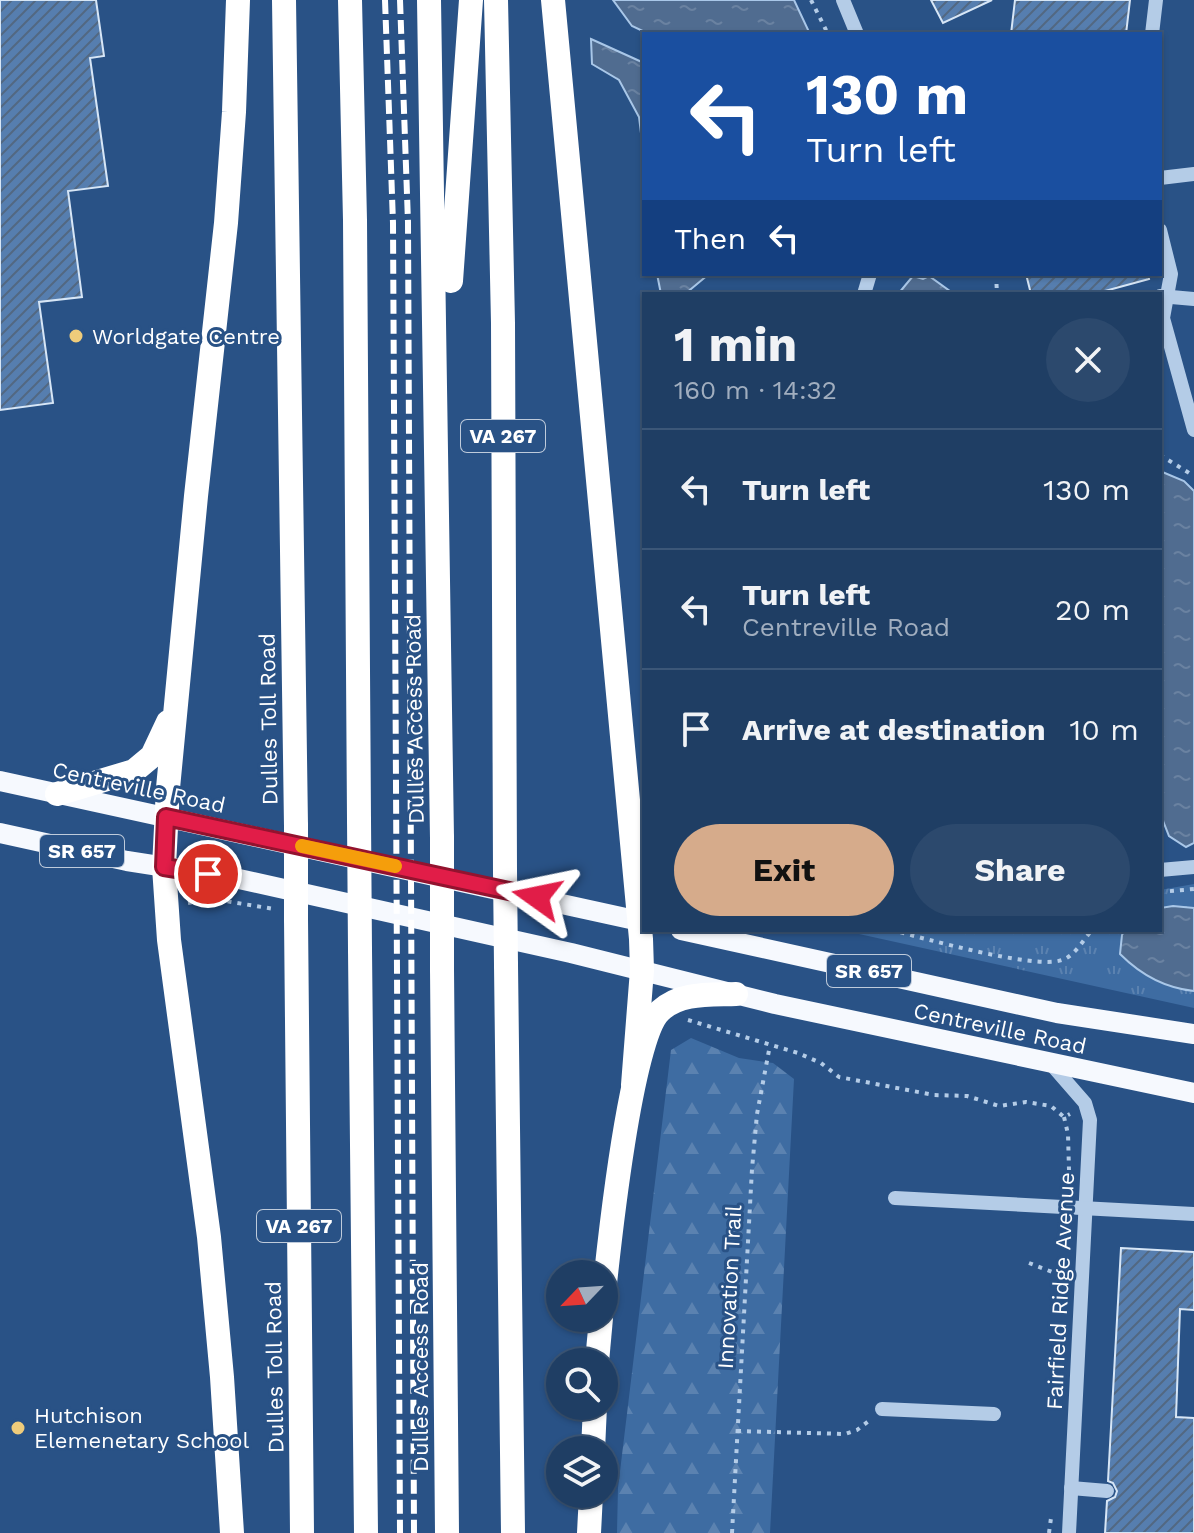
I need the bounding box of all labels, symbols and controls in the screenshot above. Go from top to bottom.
text: 130 m [806,62,968,128]
icon: left [674,64,778,168]
text: Turn left [806,129,956,171]
icon: left [762,216,806,260]
text: Then [674,221,746,256]
text: 1 min [674,316,797,373]
button: close [1046,318,1130,402]
place label: Worldgate Centre [92,324,280,349]
marker: Worldgate Centre [67,327,85,345]
text: 160 m · 14:32 [674,375,837,405]
road number: VA 267 [461,420,545,452]
icon: left [674,467,718,511]
text: Turn left [742,472,870,507]
text: 130 m [1043,472,1130,507]
text: Turn left [742,577,870,612]
icon: left [674,587,718,631]
text: 20 m [1055,592,1130,627]
text: Centreville Road [742,612,950,642]
street label: Dulles Access Road [400,614,429,824]
street label: Dulles Toll Road [255,633,282,805]
icon: arrive [674,707,718,751]
text: Arrive at destination [742,712,1046,747]
text: 10 m [1070,712,1139,747]
street label: Centreville Road [50,757,228,818]
button: Exit [674,824,894,916]
button: Share [910,824,1130,916]
road number: SR 657 [40,835,124,867]
pin [174,840,242,908]
icon: arrive [186,852,230,896]
position arrow [495,855,579,939]
road number: SR 657 [827,955,911,987]
street label: Centreville Road [911,998,1089,1059]
street label: Fairfield Ridge Avenue [1042,1172,1079,1410]
street label: Innovation Trail [713,1204,746,1370]
road number: VA 267 [257,1210,341,1242]
north arrow [546,1260,618,1332]
map controls [546,1260,618,1508]
street label: Dulles Access Road [408,1262,433,1472]
street label: Dulles Toll Road [261,1281,288,1453]
button: search [546,1348,618,1420]
place label: Hutchison Elemenetary School [34,1403,249,1453]
marker: Hutchison Elemenetary School [9,1419,27,1437]
button: layers [546,1436,618,1508]

